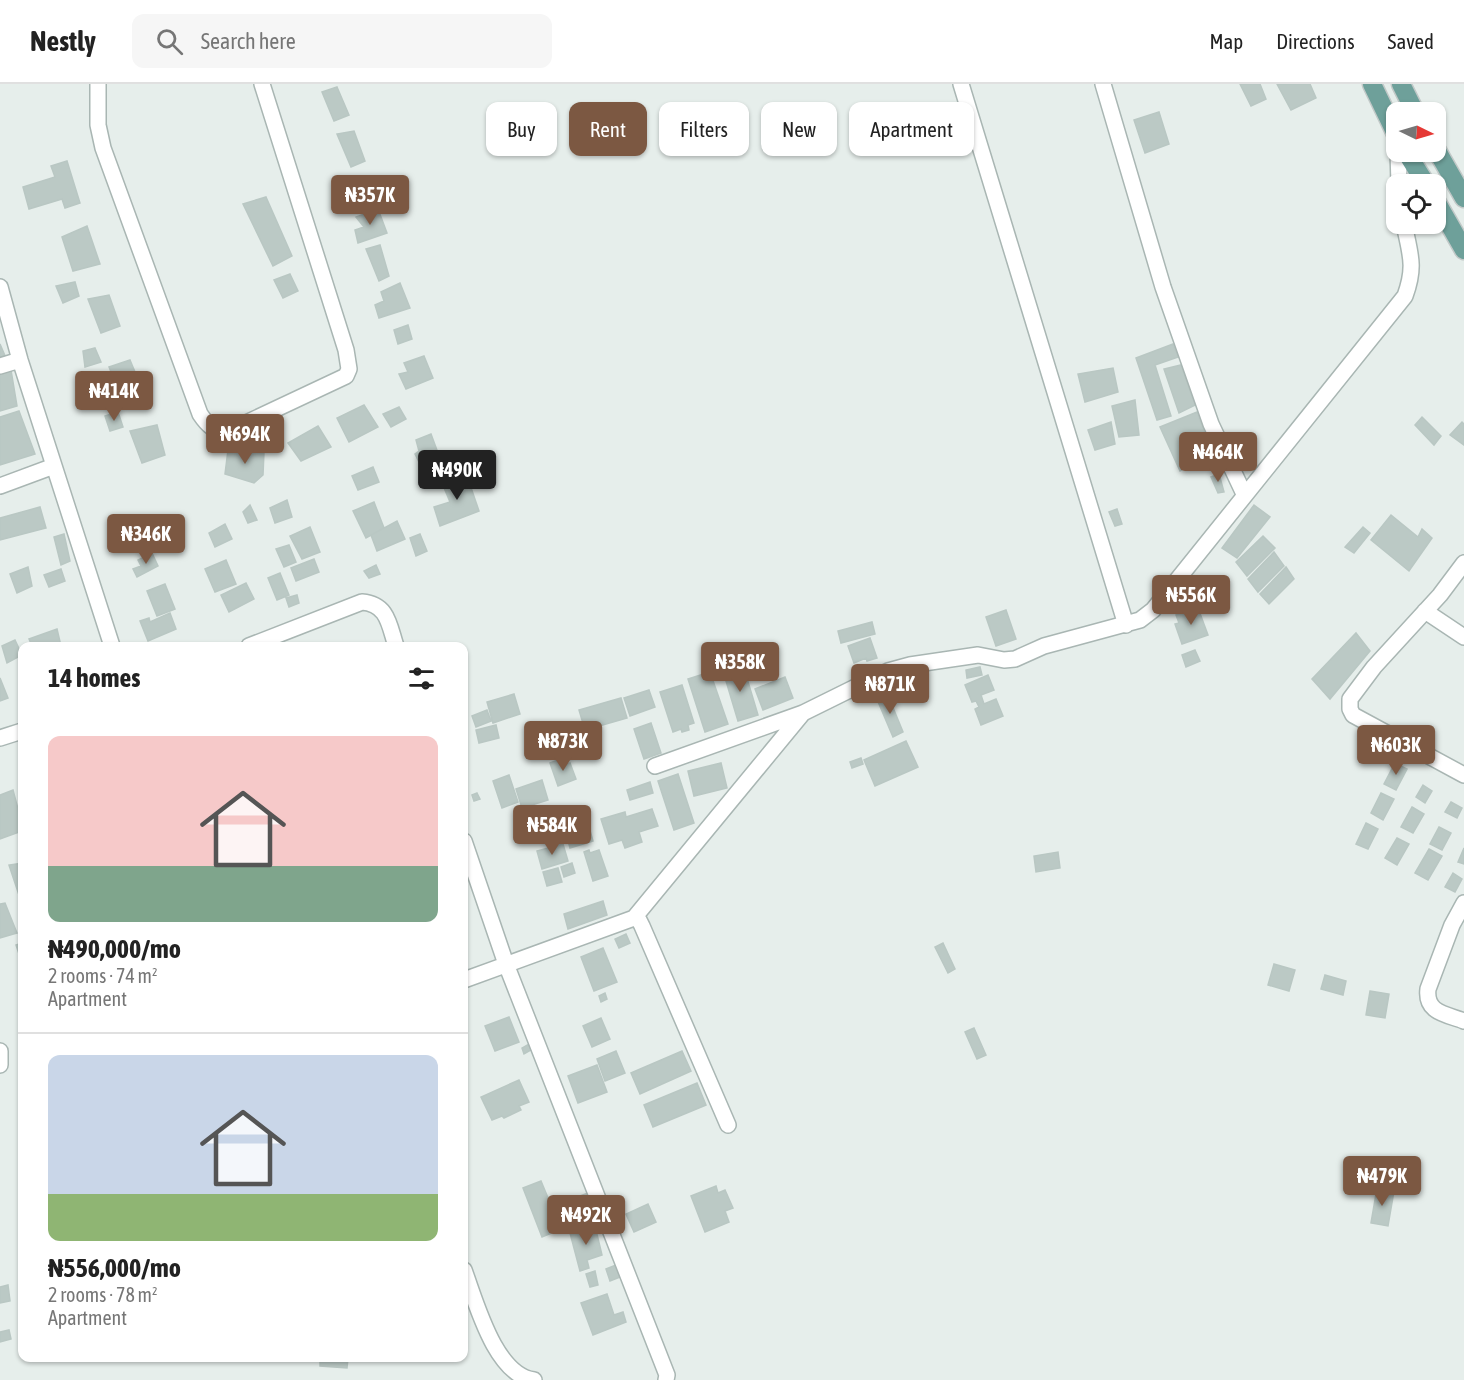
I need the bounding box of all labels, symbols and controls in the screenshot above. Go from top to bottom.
search box [132,14,552,68]
text: Nestly [30,25,96,57]
icon: search [153,25,186,58]
text: Search here [201,28,296,54]
text: Map [1209,29,1243,53]
text: Directions [1276,29,1355,53]
text: Saved [1388,29,1434,53]
chip: Buy [486,102,557,156]
chip: Rent [569,102,647,156]
chip: Filters [659,102,749,156]
chip: New [761,102,837,156]
chip: Apartment [849,102,974,156]
north arrow [1386,102,1446,162]
map controls [1386,102,1446,234]
button: locate [1386,174,1446,234]
pin: ₦357K [328,175,412,226]
text: ₦357K [345,183,395,206]
pin: ₦414K [72,371,156,422]
text: ₦414K [89,379,139,402]
pin: ₦694K [203,414,287,465]
text: ₦694K [220,422,270,445]
pin: ₦464K [1176,432,1260,483]
text: ₦464K [1193,440,1243,463]
pin: ₦490K [415,450,499,501]
text: ₦490K [432,458,482,481]
pin: ₦346K [104,514,188,565]
text: ₦346K [121,522,171,545]
pin: ₦556K [1149,575,1233,626]
text: ₦556K [1166,583,1216,606]
pin: ₦358K [698,642,782,693]
text: ₦358K [715,650,765,673]
icon: filters [405,662,438,695]
text: 14 homes [48,663,141,693]
pin: ₦871K [848,664,932,715]
text: ₦871K [865,672,915,695]
pin: ₦873K [521,721,605,772]
pin: ₦603K [1354,725,1438,776]
text: ₦873K [538,729,588,752]
text: ₦603K [1371,733,1421,756]
icon: home [189,775,297,883]
pin: ₦584K [510,805,594,856]
text: ₦584K [527,813,577,836]
text: ₦490,000/mo [48,934,181,964]
text: 2 rooms · 74 m² [48,964,158,987]
text: Apartment [48,987,127,1010]
icon: home [189,1094,297,1202]
pin: ₦479K [1340,1156,1424,1207]
text: ₦479K [1357,1164,1407,1187]
pin: ₦492K [544,1195,628,1246]
text: ₦492K [561,1203,611,1226]
text: ₦556,000/mo [48,1253,181,1283]
text: 2 rooms · 78 m² [48,1283,158,1306]
text: Apartment [48,1306,127,1329]

